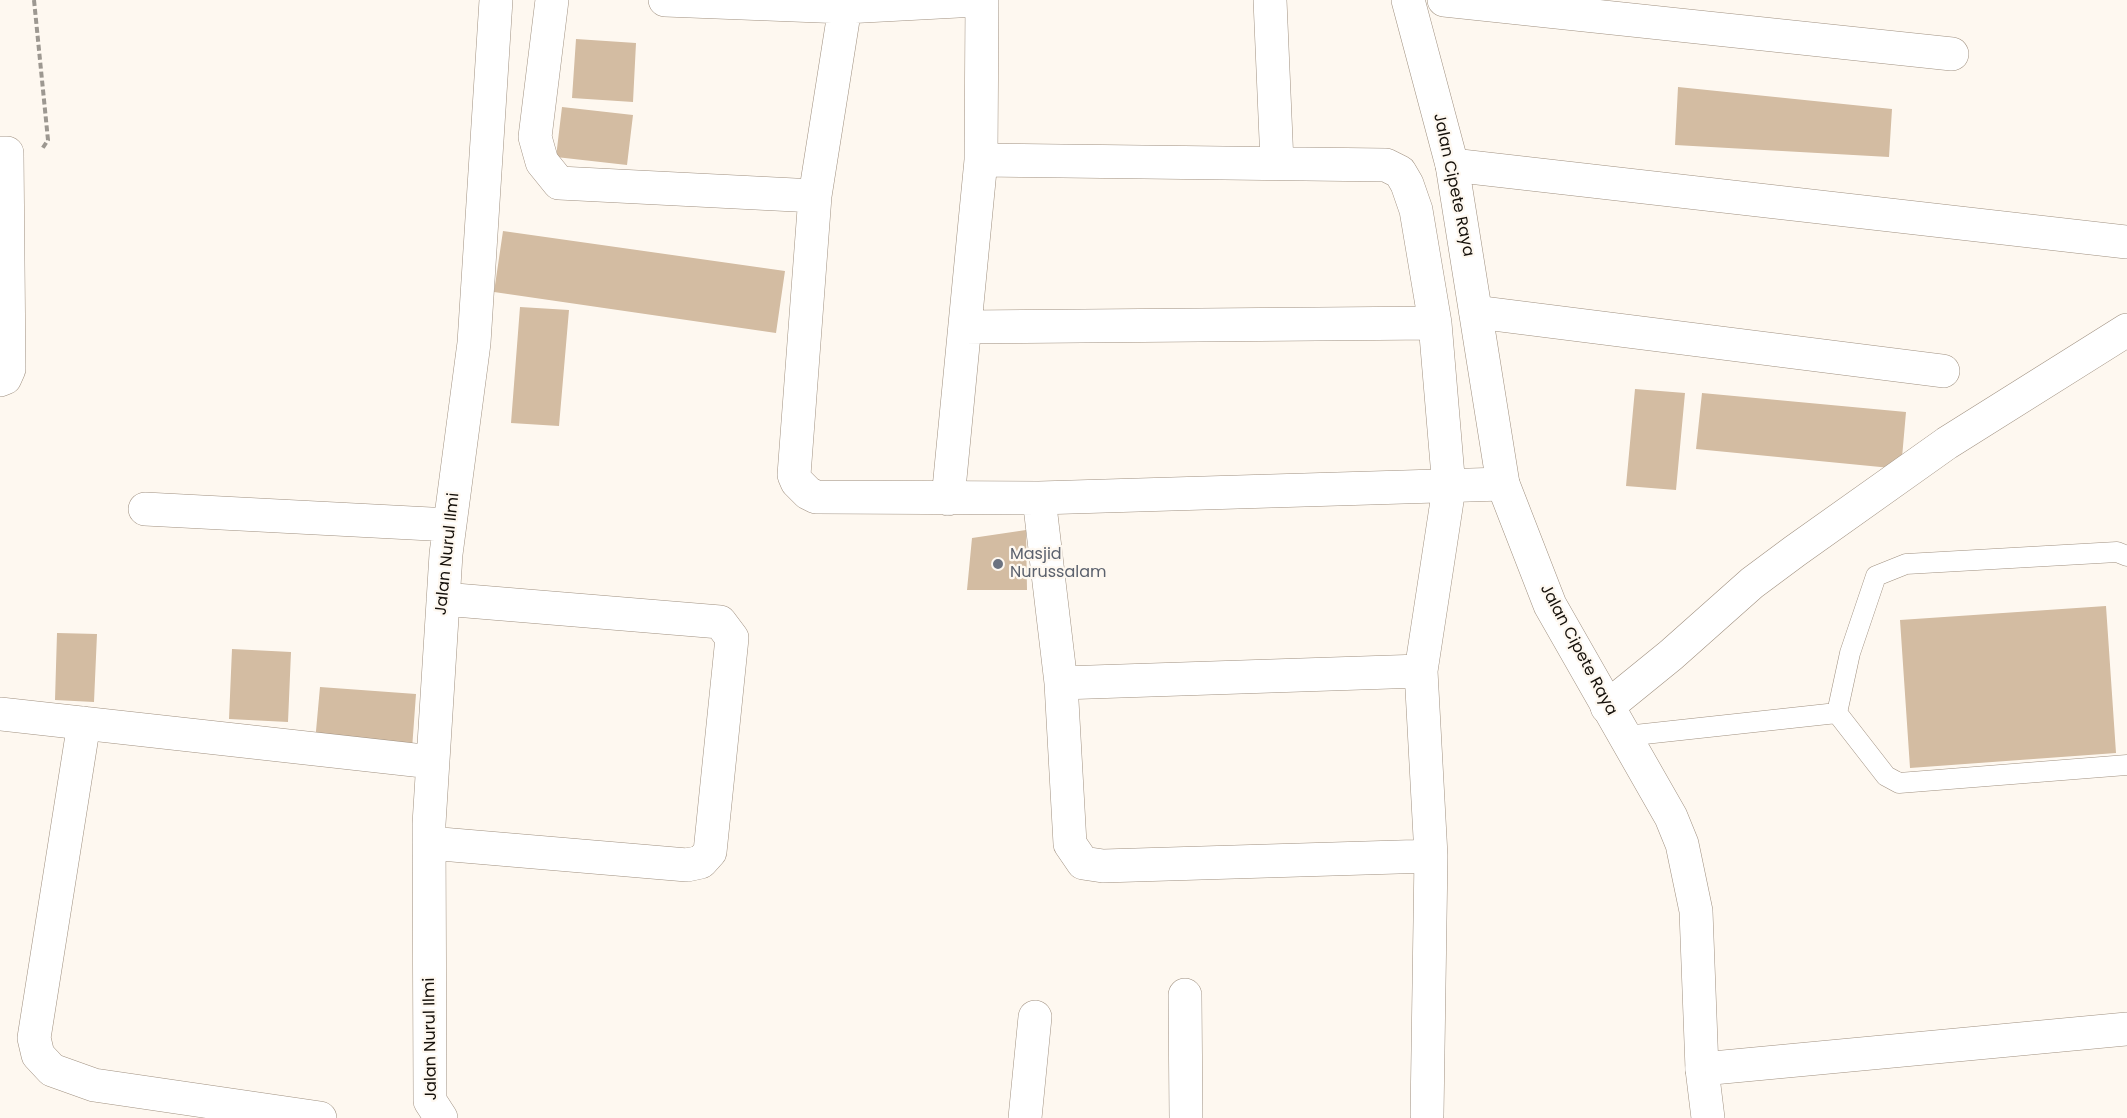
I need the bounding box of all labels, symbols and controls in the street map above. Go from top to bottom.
street label: Jalan Cipete Raya [1428,112,1478,258]
street label: Jalan Nurul Ilmi [432,492,464,616]
place label: Masjid Nurussalam [1010,545,1106,583]
marker: Masjid Nurussalam [991,557,1005,571]
street label: Jalan Cipete Raya [1535,581,1621,719]
street label: Jalan Nurul Ilmi [420,977,442,1101]

